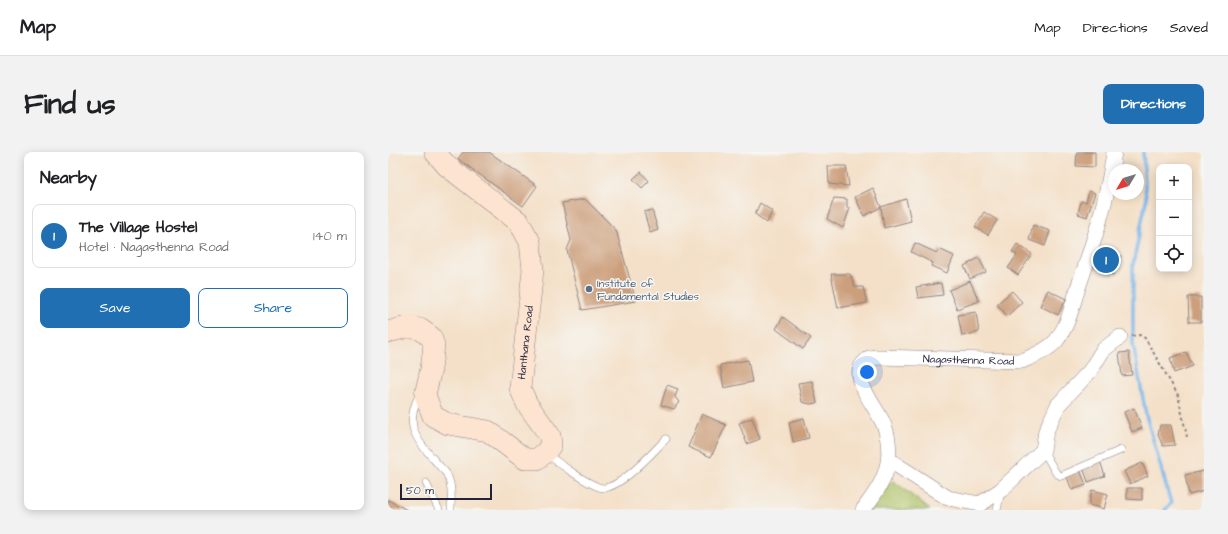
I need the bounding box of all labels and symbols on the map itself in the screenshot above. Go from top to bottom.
north arrow [1108,164,1144,200]
pin: 1 [1093,245,1119,275]
place label: Institute of Fundamental Studies [597,276,699,304]
marker: Institute of Fundamental Studies [584,284,594,294]
street label: Hanthana Road [514,305,537,380]
street label: Nagasthenna Road [923,351,1015,369]
your location [857,362,877,382]
scale bar [400,482,492,501]

